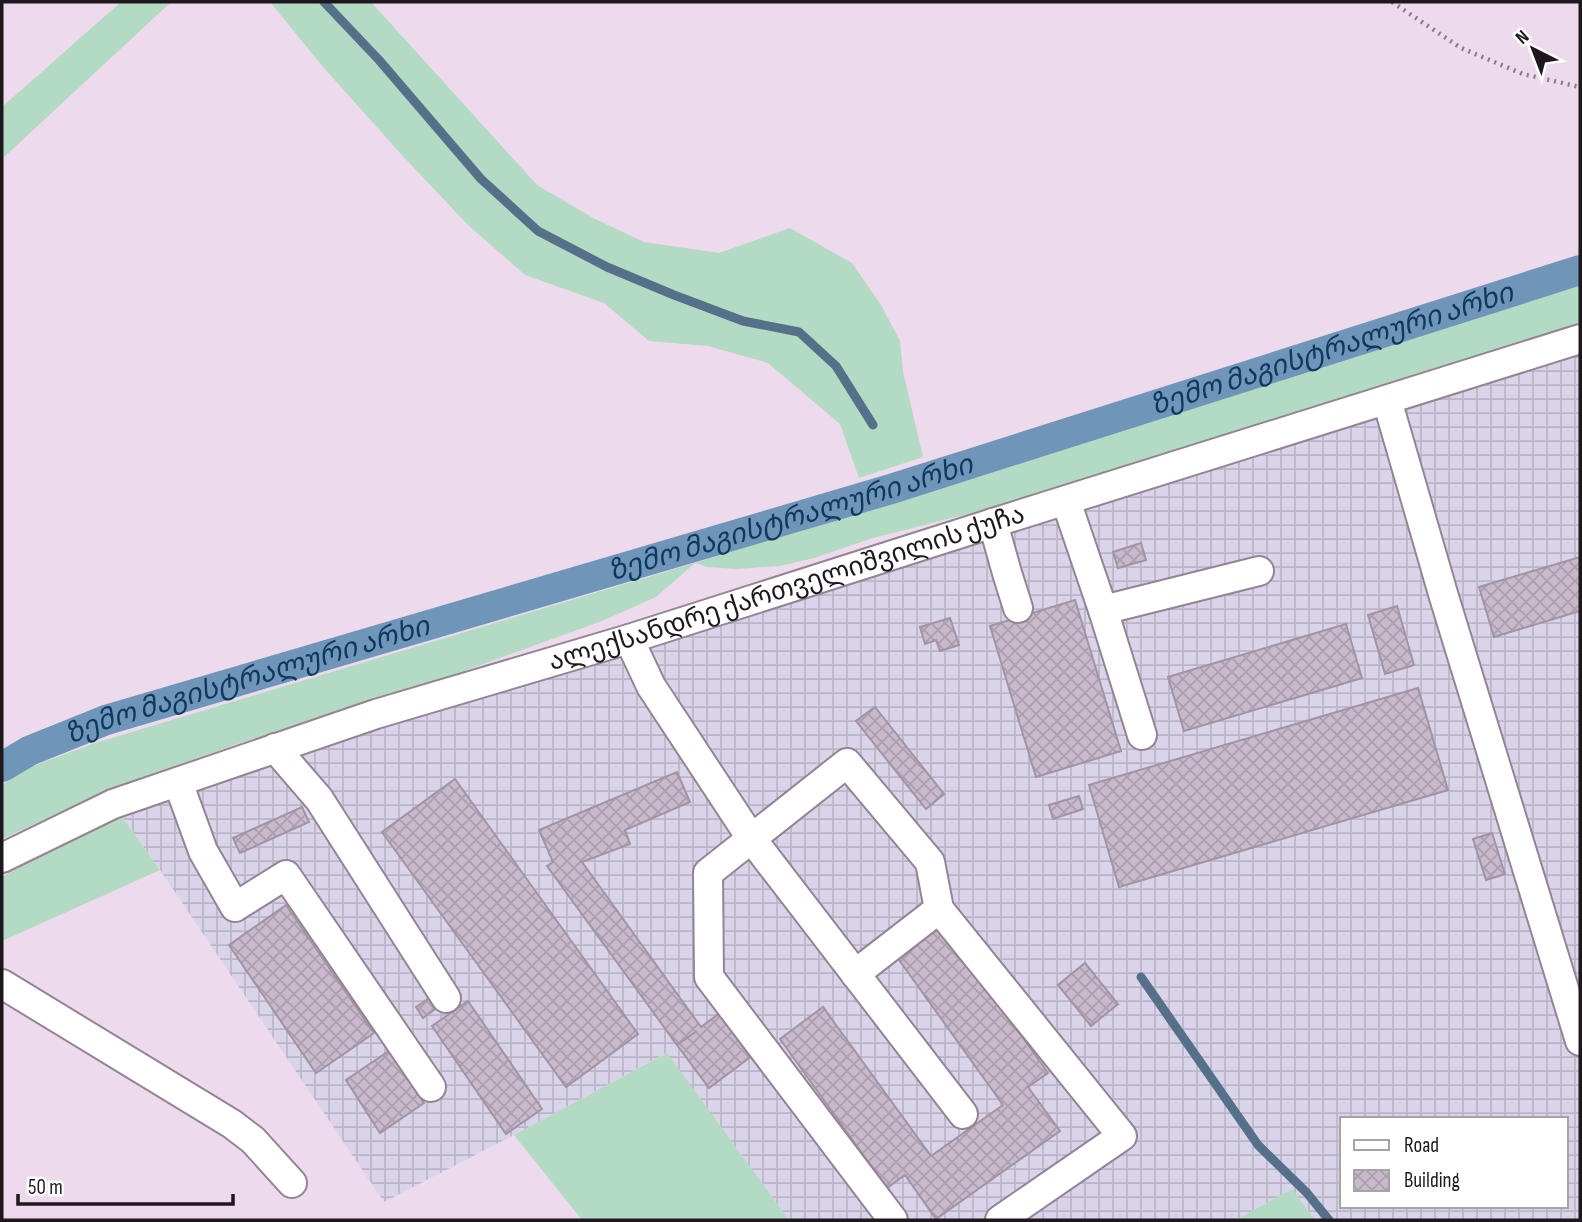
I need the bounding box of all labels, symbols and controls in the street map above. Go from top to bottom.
north arrow [1498,14,1568,84]
text: N [1511,26,1534,49]
water label: ზემო მაგისტრალური არხი [1146,275,1519,422]
water label: ზემო მაგისტრალური არხი [604,447,979,588]
street label: ალექსანდრე ქართველიშვილის ქუჩა [545,499,1028,677]
water label: ზემო მაგისტრალური არხი [60,609,435,751]
legend [1340,1117,1568,1208]
text: Road [1404,1133,1439,1158]
scale bar [18,1162,233,1206]
text: Building [1404,1168,1460,1193]
text: 50 m [28,1175,63,1200]

